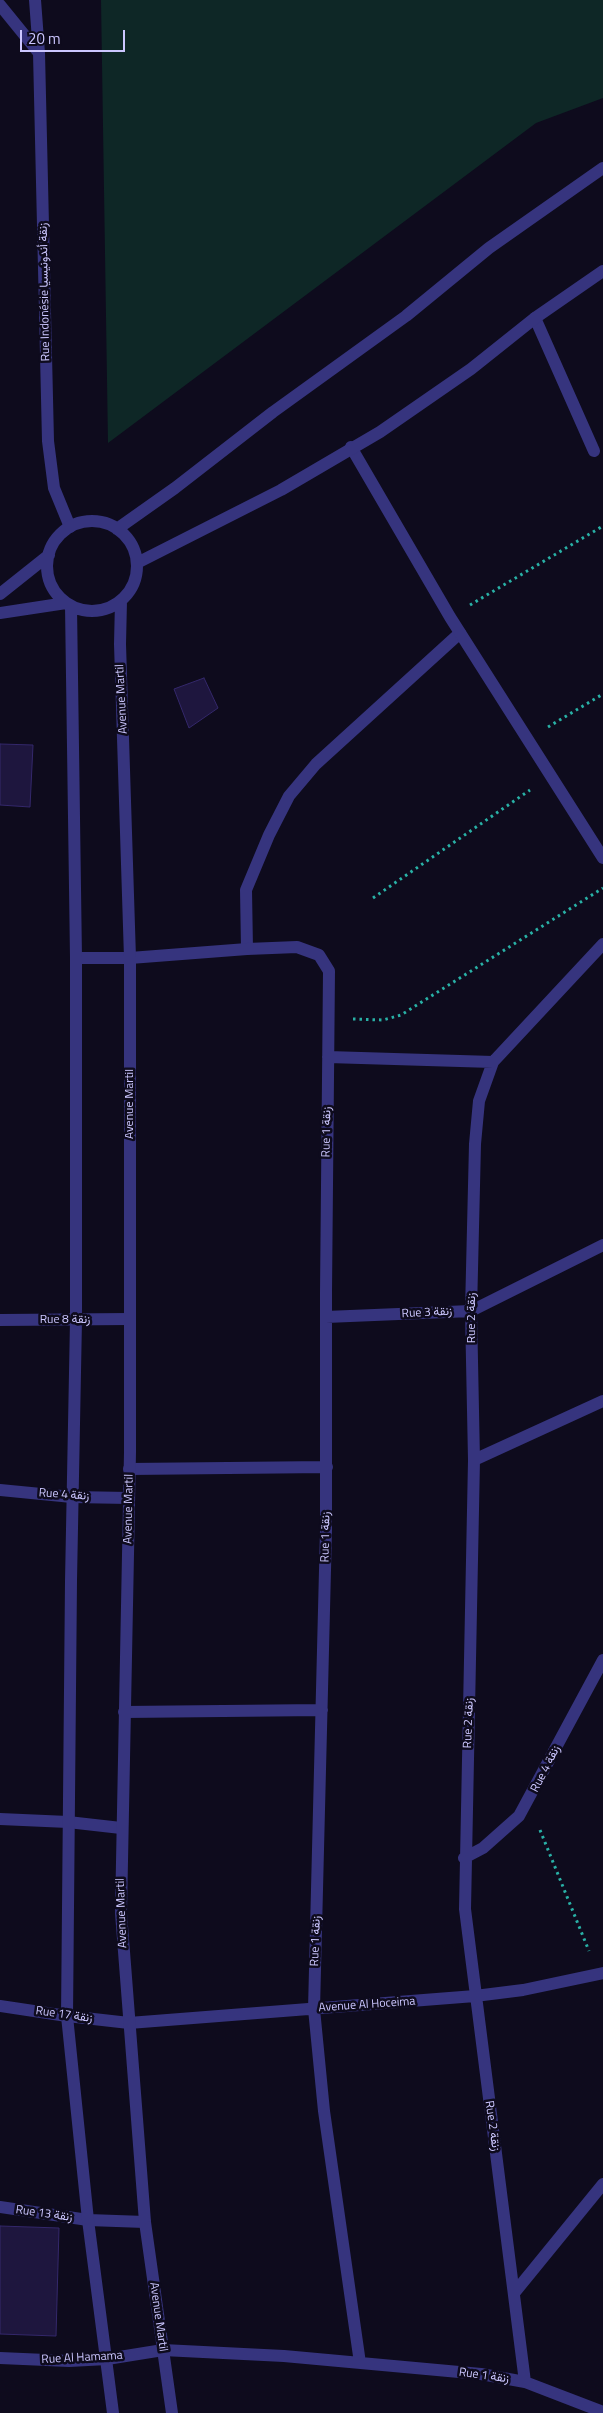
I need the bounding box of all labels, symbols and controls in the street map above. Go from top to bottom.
scale bar [22,20,128,52]
text: 20 m [28,27,61,50]
street label: Rue Indonésie زنقة أندونيسيا [37,222,53,362]
street label: Avenue Martil [113,664,131,734]
street label: Avenue Martil [123,1069,137,1139]
street label: Rue 1 زنقة [319,1107,335,1157]
street label: Rue 2 زنقة [465,1293,479,1343]
street label: Rue 3 زنقة [401,1304,453,1322]
street label: Rue 8 زنقة [40,1313,90,1327]
street label: Avenue Martil [121,1474,137,1544]
street label: Rue 4 زنقة [38,1486,90,1504]
street label: Rue 1 زنقة [318,1512,334,1562]
street label: Rue 2 زنقة [461,1697,477,1749]
street label: Rue 4 زنقة [528,1743,564,1795]
street label: Avenue Martil [114,1878,130,1948]
street label: Rue 1 زنقة [308,1915,324,1967]
street label: Avenue Al Hoceima [318,1994,416,2016]
street label: Rue 17 زنقة [35,2004,93,2026]
street label: Rue 2 زنقة [481,2100,503,2152]
street label: Rue 13 زنقة [15,2203,73,2225]
street label: Avenue Martil [146,2281,170,2353]
street label: Rue Al Hamama [41,2349,123,2367]
street label: Rue 1 زنقة [458,2365,510,2387]

